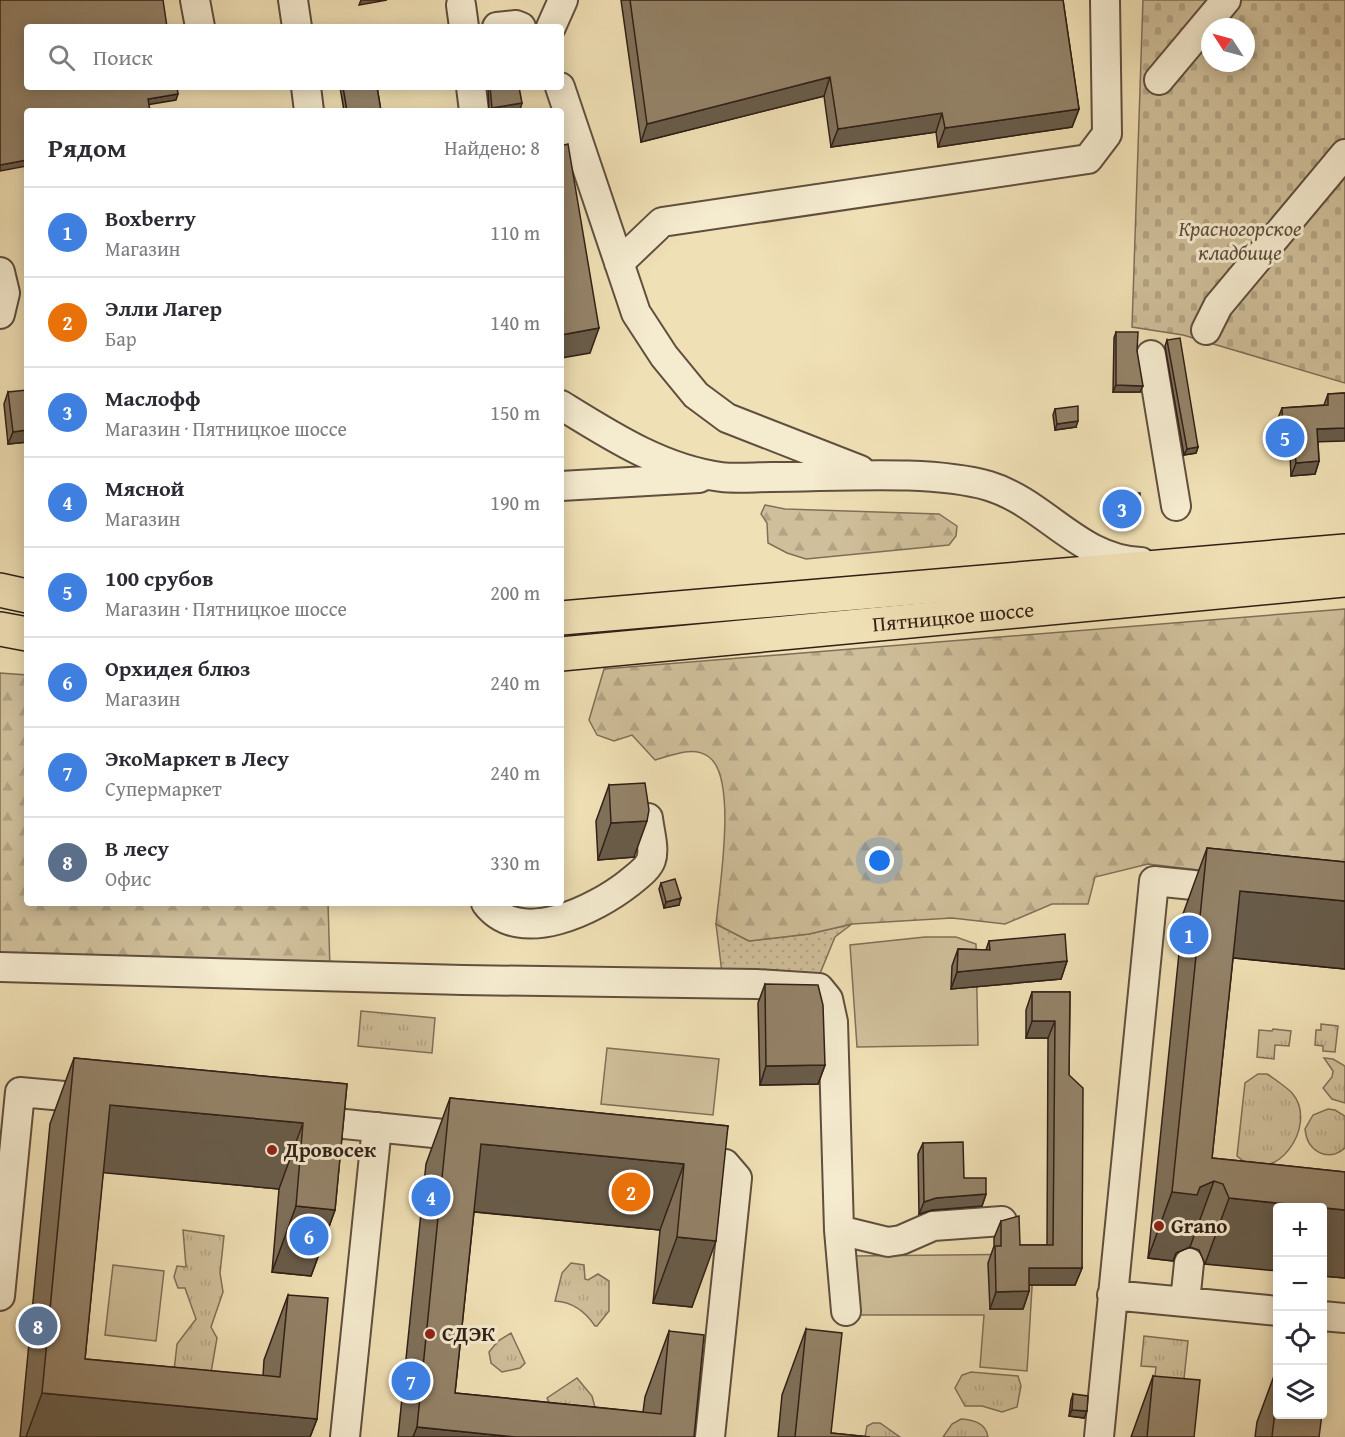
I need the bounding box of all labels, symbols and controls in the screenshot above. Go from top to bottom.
north arrow [1201,18,1255,72]
search box [24,24,564,90]
icon: search [45,41,78,74]
text: Поиск [93,41,153,73]
text: Рядом [48,128,126,167]
text: Найдено: 8 [444,133,540,162]
text: Boxberry [105,202,196,234]
park label: Красногорское кладбище [1179,213,1301,268]
text: 1 [62,218,73,247]
text: 110 m [490,218,540,247]
text: Магазин [105,234,180,263]
text: Элли Лагер [105,292,222,324]
text: 2 [62,308,73,337]
text: 140 m [490,308,540,337]
text: Бар [105,324,137,353]
text: Маслофф [105,382,200,414]
text: 3 [62,398,73,427]
text: 150 m [490,398,540,427]
text: Магазин · Пятницкое шоссе [105,414,347,443]
pin: 5 [1266,416,1304,460]
text: Мясной [105,472,184,504]
pin: 3 [1102,486,1142,532]
text: 4 [62,488,73,517]
text: 190 m [490,488,540,517]
text: Магазин [105,504,180,533]
text: 100 срубов [105,562,214,594]
text: 5 [62,578,73,607]
text: 200 m [490,578,540,607]
street label: Пятницкое шоссе [871,593,1036,640]
text: Магазин · Пятницкое шоссе [105,594,347,623]
text: Орхидея блюз [105,652,251,684]
text: 6 [62,668,73,697]
text: 240 m [490,668,540,697]
text: Магазин [105,684,180,713]
text: ЭкоМаркет в Лесу [105,742,289,774]
text: 7 [62,758,73,787]
text: 240 m [490,758,540,787]
text: Супермаркет [105,774,222,803]
text: В лесу [105,832,169,864]
your location [865,846,894,875]
text: 8 [62,848,73,877]
text: 330 m [490,848,540,877]
text: Офис [105,864,151,893]
pin: 1 [1170,912,1208,958]
place label: Дровосек [283,1134,377,1165]
marker: Дровосек [265,1143,279,1157]
pin: 2 [612,1170,650,1214]
pin: 4 [412,1174,450,1220]
map controls [1273,1203,1327,1419]
button: + [1273,1203,1327,1257]
place label: Grano [1171,1210,1228,1241]
pin: 6 [290,1214,328,1258]
marker: Grano [1152,1219,1166,1233]
button: − [1273,1257,1327,1311]
pin: 8 [18,1304,57,1348]
button: locate [1273,1311,1327,1365]
place label: СДЭК [442,1318,495,1349]
marker: СДЭК [423,1327,437,1341]
pin: 7 [392,1358,430,1404]
button: layers [1273,1365,1327,1419]

